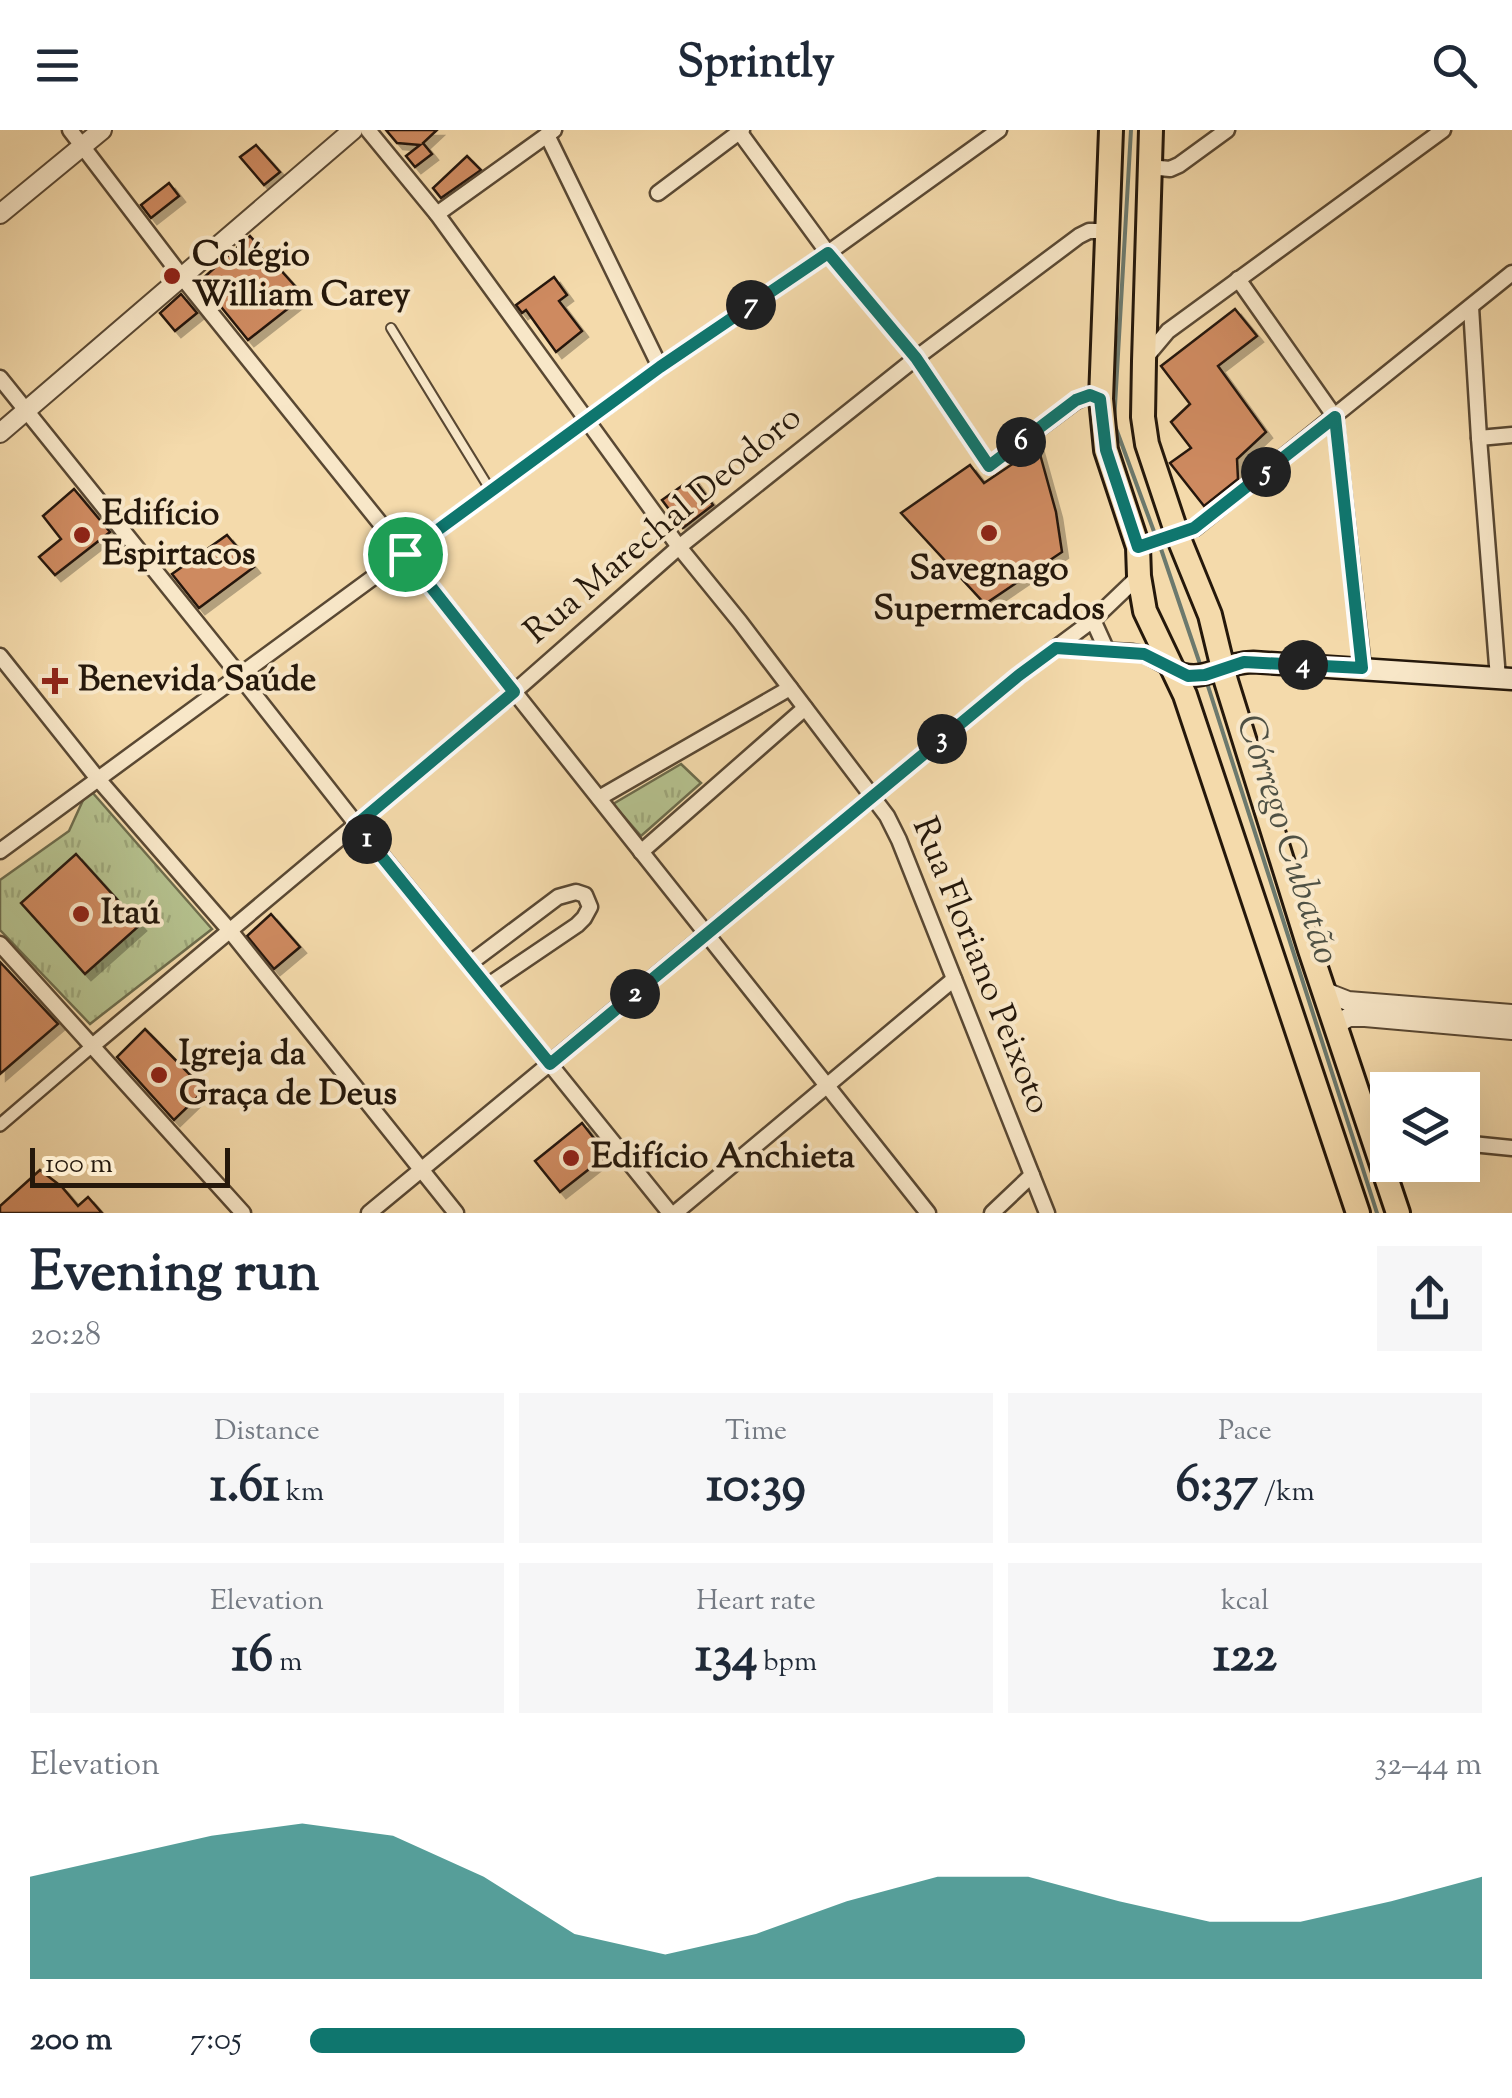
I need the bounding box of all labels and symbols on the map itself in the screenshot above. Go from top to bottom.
place label: Colégio William Carey [192,231,411,322]
marker: Colégio William Carey [161,265,183,287]
pin: 7 [726,280,776,330]
street label: Rua Marechal Deodoro [514,394,814,658]
pin: 6 [996,417,1046,467]
pin: 5 [1241,447,1291,497]
place label: Edifício Espirtacos [102,490,256,581]
pin [363,512,448,597]
marker: Savegnago Supermercados [978,522,1000,544]
marker: Edifício Espirtacos [71,524,93,546]
place label: Savegnago Supermercados [873,545,1105,636]
pin: 4 [1278,640,1328,690]
place label: Benevida Saúde [78,656,316,707]
marker: Benevida Saúde [42,668,68,694]
water label: Córrego Cubatão [1220,708,1352,972]
pin: 3 [917,714,967,764]
street label: Rua Floriano Peixoto [897,810,1063,1122]
pin: 1 [342,814,392,864]
place label: Itaú [101,889,160,940]
marker: Itaú [70,903,92,925]
pin: 2 [610,969,660,1019]
place label: Igreja da Graça de Deus [179,1030,397,1121]
marker: Igreja da Graça de Deus [148,1064,170,1086]
place label: Edifício Anchieta [591,1133,855,1184]
scale bar [30,1143,230,1188]
marker: Edifício Anchieta [560,1147,582,1169]

